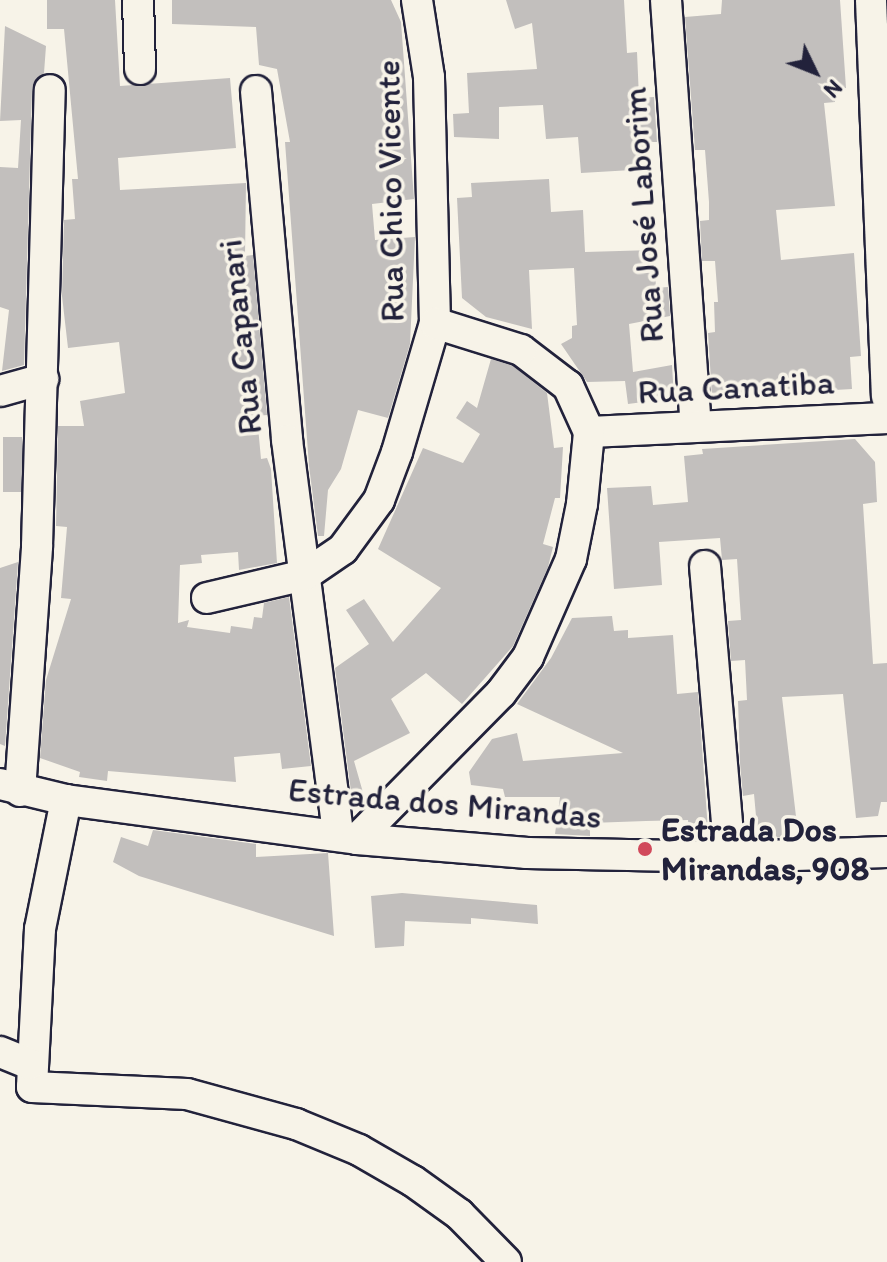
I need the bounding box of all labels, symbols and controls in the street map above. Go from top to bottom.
north arrow [775,32,855,112]
street label: Rua Chico Vicente [367,60,413,322]
text: N [818,74,848,103]
street label: Rua José Laborim [614,86,672,344]
street label: Rua Capanari [209,237,271,437]
street label: Rua Canatiba [637,361,835,413]
street label: Estrada dos Mirandas [286,769,604,837]
place label: Estrada Dos Mirandas, 908 [661,809,869,888]
marker: Estrada Dos Mirandas, 908 [636,840,654,858]

